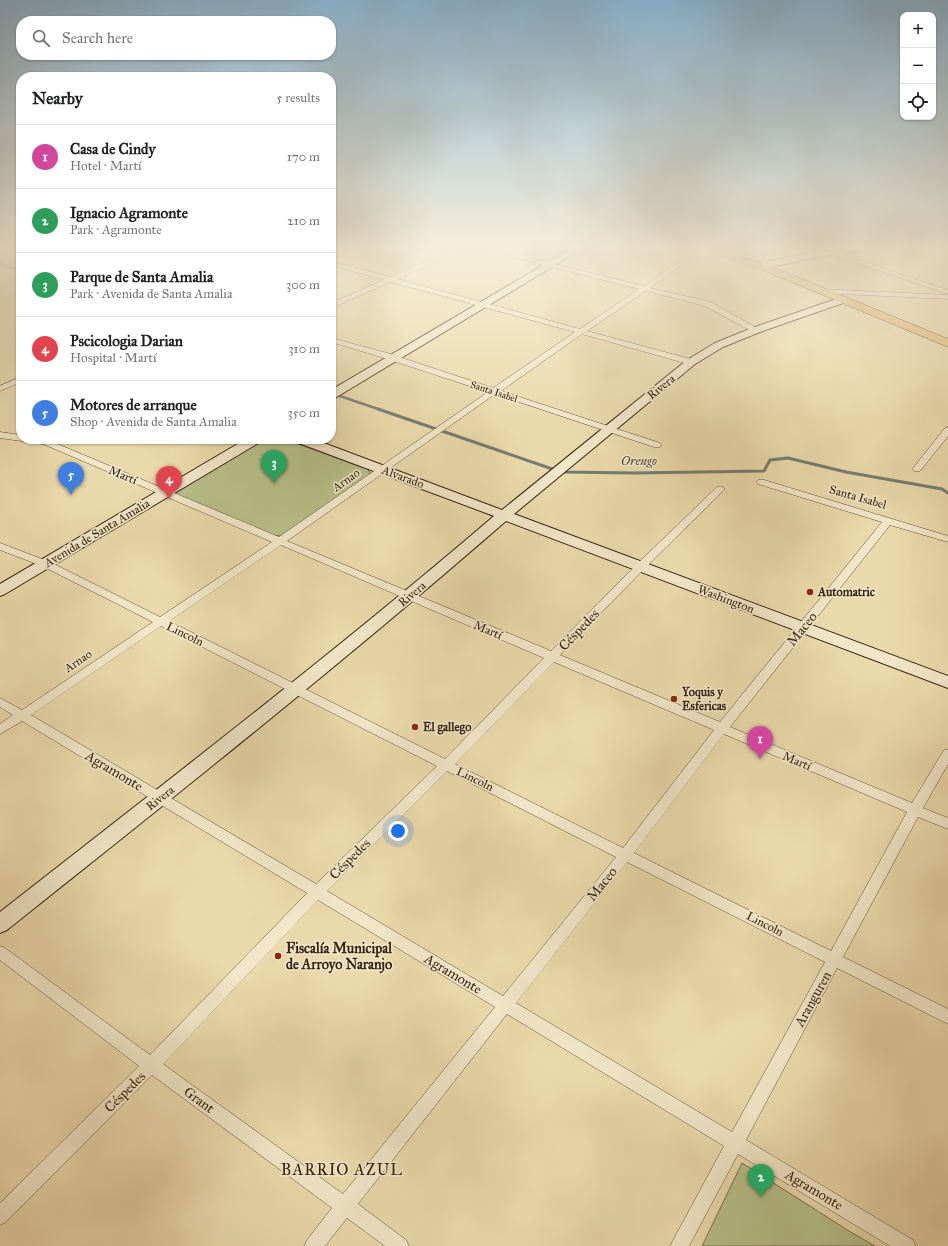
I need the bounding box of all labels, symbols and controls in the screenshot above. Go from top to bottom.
map controls [900,12,936,120]
button: + [900,12,936,48]
search box [16,16,336,60]
icon: search [30,27,52,49]
text: Search here [62,29,133,47]
button: − [900,48,936,84]
button: locate [900,84,936,120]
text: Nearby [32,88,83,109]
text: 5 results [276,90,320,106]
text: Casa de Cindy [70,140,156,158]
text: 1 [42,149,48,165]
text: 170 m [287,149,320,165]
text: Hotel · Martí [70,158,142,174]
text: Ignacio Agramonte [70,204,188,222]
text: 2 [42,213,48,229]
text: 210 m [287,213,320,229]
text: Park · Agramonte [70,222,162,238]
text: Parque de Santa Amalia [70,268,213,286]
text: 3 [42,277,48,293]
text: 300 m [286,277,320,293]
text: Park · Avenida de Santa Amalia [70,286,232,302]
text: Pscicologia Darian [70,332,183,350]
text: 4 [41,341,49,357]
text: 310 m [288,341,320,357]
text: Hospital · Martí [70,350,156,366]
street label: Rivera [644,371,678,402]
street label: Santa Isabel [469,379,519,405]
text: Motores de arranque [70,396,197,414]
text: 5 [42,405,48,421]
text: 350 m [287,405,320,421]
text: Shop · Avenida de Santa Amalia [70,414,237,430]
pin: 3 [261,450,287,483]
water label: Orengo [621,453,657,469]
pin: 5 [58,462,84,495]
street label: Martí [107,463,140,487]
street label: Alvarado [379,463,426,491]
pin: 4 [156,466,182,499]
street label: Arnao [329,466,362,495]
street label: Santa Isabel [828,482,889,512]
street label: Avenida de Santa Amalia [41,496,153,571]
street label: Rivera [395,578,429,610]
street label: Washington [695,582,757,617]
place label: Automatric [817,585,875,599]
marker: Automatric [805,587,815,597]
street label: Céspedes [555,606,603,654]
street label: Maceo [783,608,821,650]
street label: Martí [472,618,505,642]
street label: Lincoln [164,619,206,649]
street label: Arnao [61,647,94,676]
place label: Yoquis y Esfericas [681,685,727,713]
marker: Yoquis y Esfericas [669,694,679,704]
place label: El gallego [423,720,471,735]
marker: El gallego [410,722,420,732]
pin: 1 [747,726,773,759]
street label: Agramonte [81,747,146,795]
street label: Martí [781,749,814,773]
street label: Lincoln [454,764,496,794]
street label: Rivera [143,782,178,813]
your location [388,821,408,841]
street label: Céspedes [326,835,374,883]
street label: Maceo [583,863,621,905]
street label: Lincoln [744,909,786,939]
place label: Fiscalía Municipal de Arroyo Naranjo [286,940,393,974]
street label: Agramonte [420,950,485,998]
marker: Fiscalía Municipal de Arroyo Naranjo [273,951,283,961]
street label: Aranguren [790,968,835,1031]
street label: Céspedes [101,1068,149,1116]
street label: Grant [180,1083,218,1117]
district label: BARRIO AZUL [281,1160,403,1179]
pin: 2 [748,1164,774,1197]
street label: Agramonte [781,1166,846,1214]

